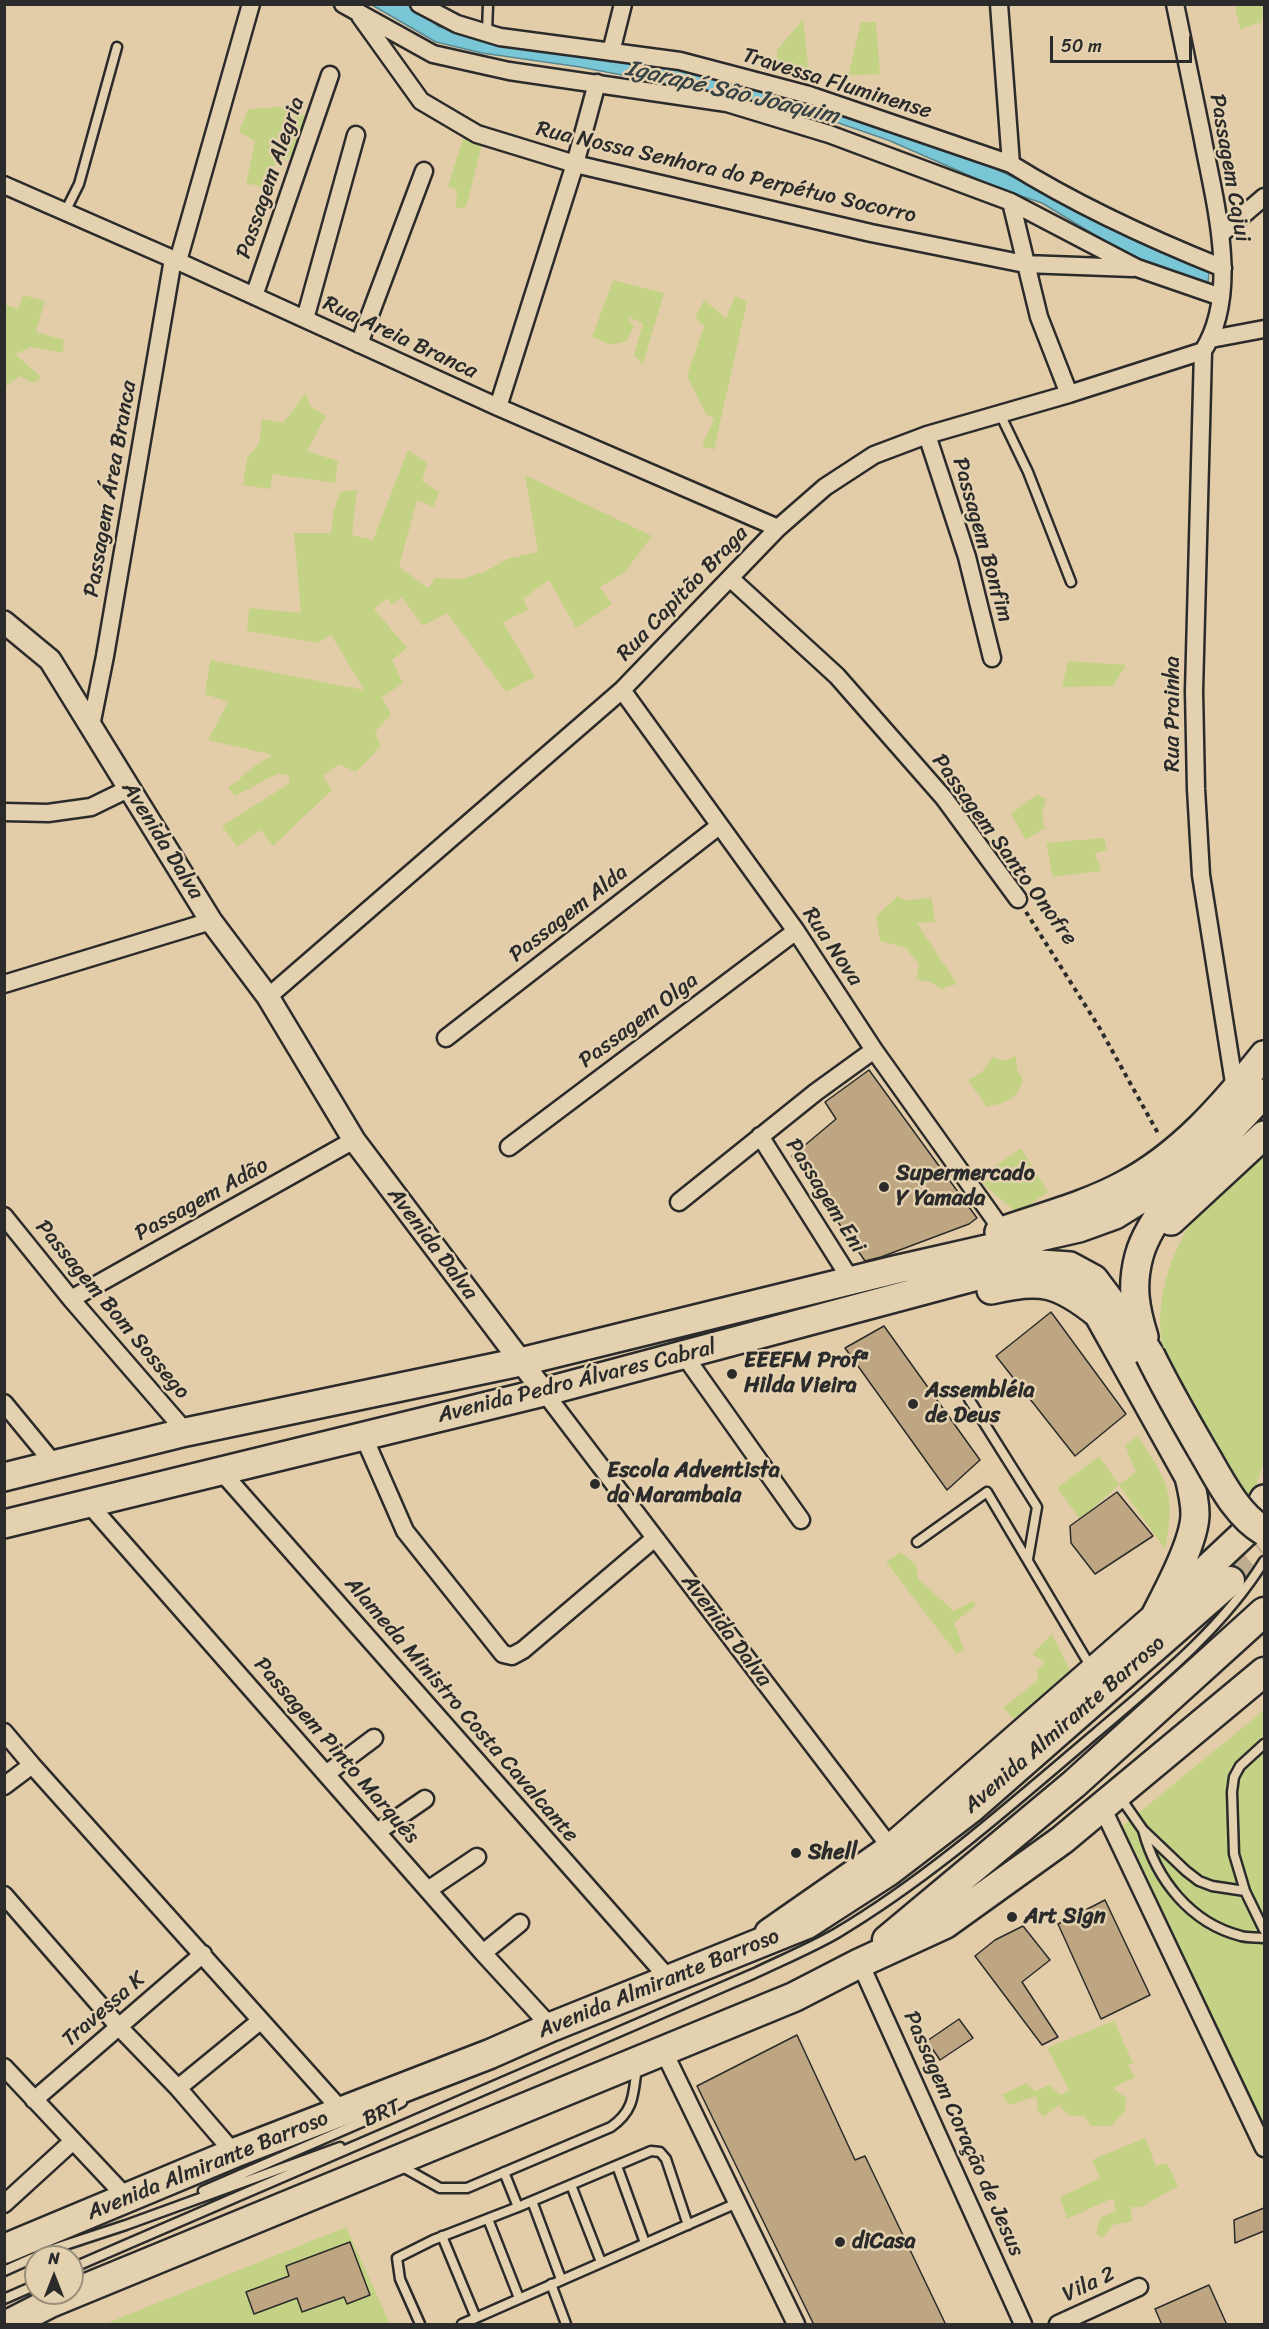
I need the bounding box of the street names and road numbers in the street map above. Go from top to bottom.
street label: Travessa Fluminense [739,43,935,125]
street label: Passagem Cajui [1203,92,1255,244]
street label: Passagem Alegria [231,94,311,262]
street label: Rua Nossa Senhora do Perpétuo Socorro [533,116,919,230]
street label: Rua Areia Branca [319,291,481,385]
street label: Passagem Área Branca [79,379,143,599]
street label: Passagem Bonfim [946,455,1018,625]
street label: Rua Capitão Braga [612,521,754,667]
street label: Rua Prainha [1160,656,1186,772]
street label: Passagem Santo Onofre [926,749,1082,951]
street label: Avenida Dalva [115,777,209,905]
street label: Passagem Alda [504,859,634,969]
street label: Rua Nova [796,902,868,992]
street label: Passagem Olga [574,968,704,1074]
street label: Passagem Eni [779,1134,871,1258]
street label: Passagem Adão [131,1153,273,1247]
street label: Avenida Dalva [381,1183,483,1305]
street label: Passagem Bom Sossego [29,1215,195,1405]
street label: Avenida Pedro Álvares Cabral [435,1335,719,1429]
street label: Avenida Dalva [675,1570,777,1692]
street label: Alameda Ministro Costa Cavalcante [338,1572,584,1848]
street label: Avenida Almirante Barroso [959,1630,1171,1820]
street label: Passagem Pinto Marquês [248,1652,424,1850]
street label: Avenida Almirante Barroso [535,1923,783,2045]
street label: Travessa K [57,1967,151,2053]
street label: Passagem Coração de Jesus [897,2007,1029,2261]
street label: BRT [359,2094,405,2134]
street label: Avenida Almirante Barroso [84,2105,332,2227]
street label: Vila 2 [1059,2261,1119,2309]

